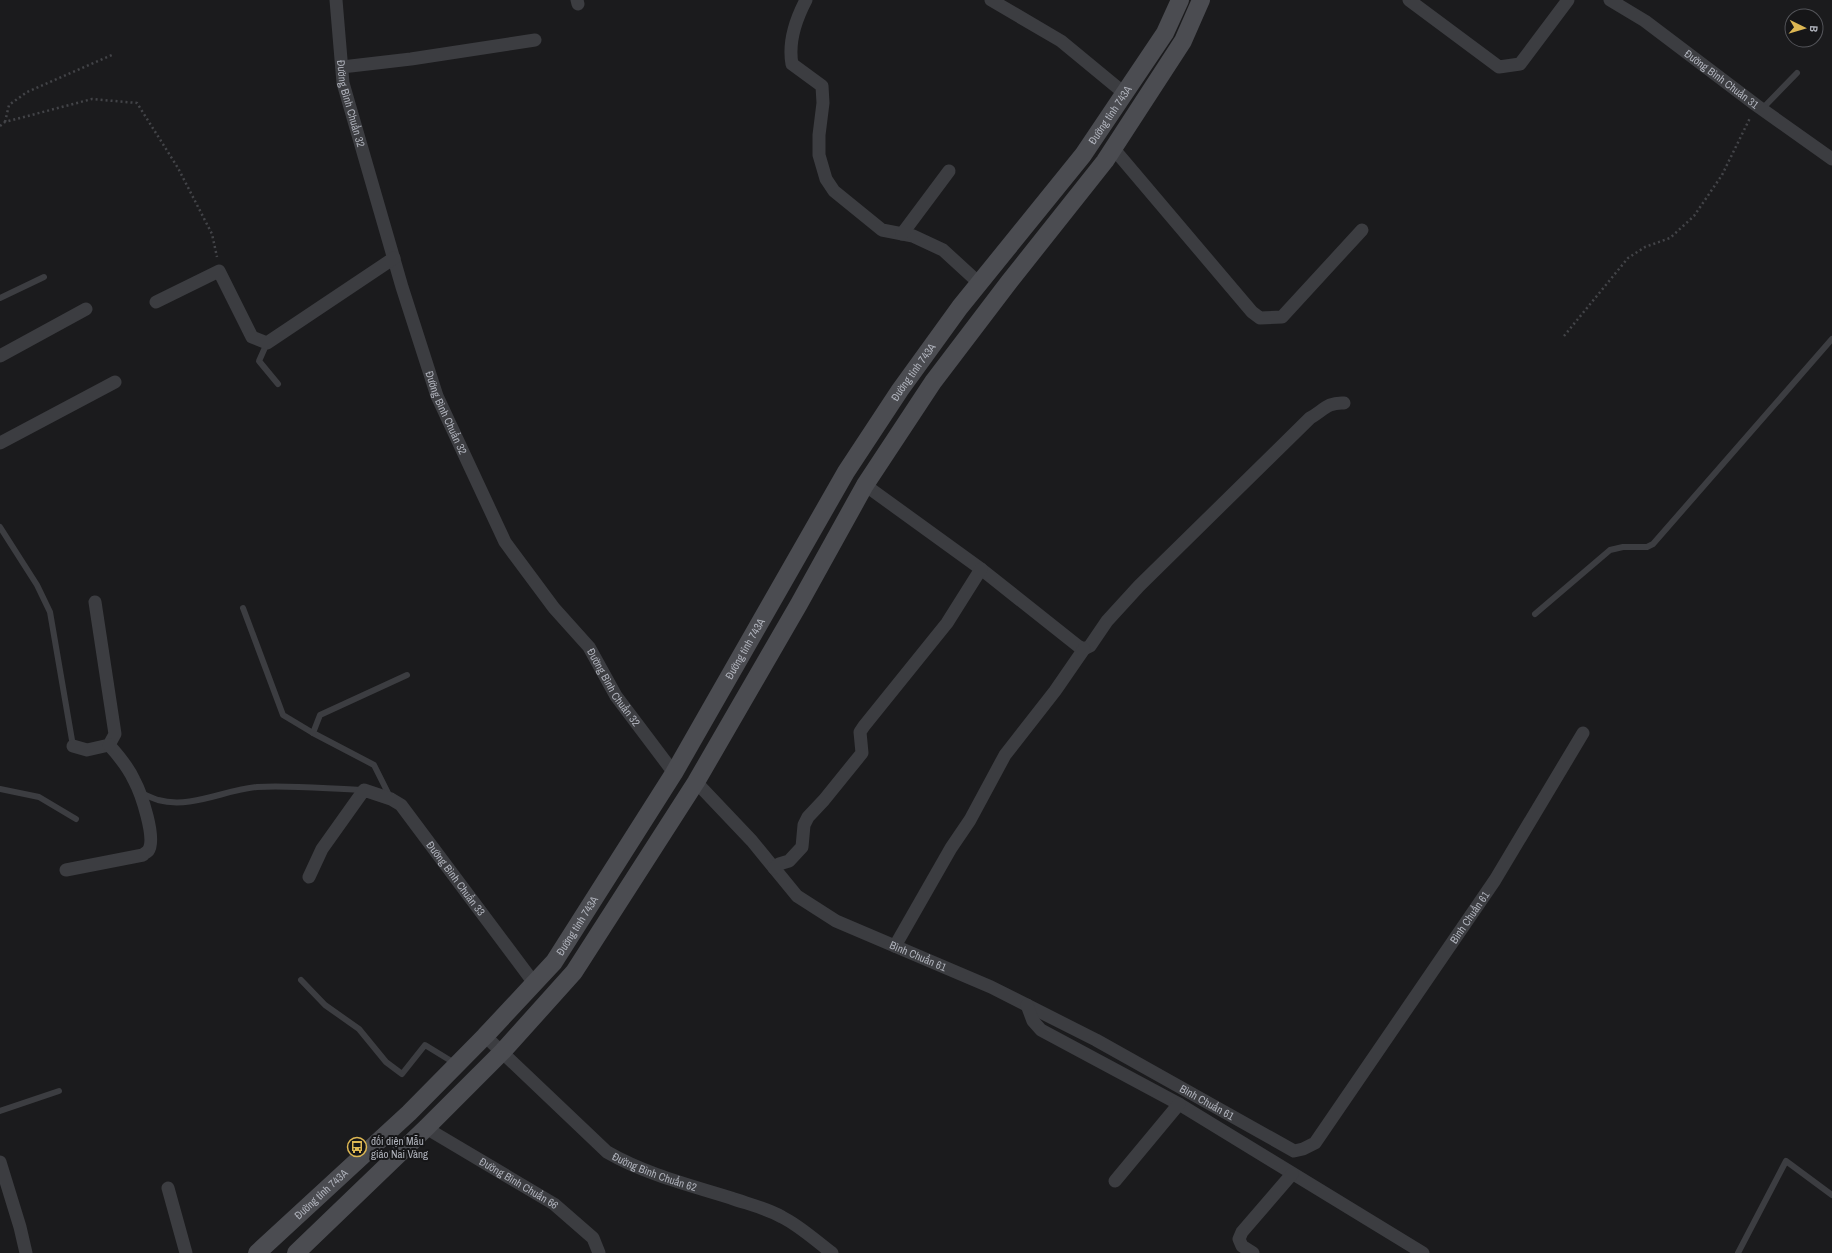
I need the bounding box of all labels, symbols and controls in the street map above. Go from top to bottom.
north arrow [1784,8,1824,48]
text: B [1807,25,1821,33]
street label: Đường Bình Chuẩn 31 [1682,46,1762,112]
street label: Đường Bình Chuẩn 32 [334,59,368,149]
street label: Đường tỉnh 743A [1085,82,1135,147]
street label: Đường tỉnh 743A [888,340,939,404]
street label: Đường Bình Chuẩn 32 [422,369,470,457]
street label: Đường tỉnh 743A [722,615,768,682]
street label: Đường Bình Chuẩn 32 [584,646,643,729]
street label: Đường Bình Chuẩn 33 [423,838,488,918]
street label: Bình Chuẩn 61 [1447,888,1492,946]
street label: Đường tỉnh 743A [553,892,602,958]
street label: Bình Chuẩn 61 [888,938,949,974]
street label: Bình Chuẩn 61 [1177,1081,1237,1123]
place label: đối diện Mẫu giáo Nai Vàng [371,1134,428,1161]
bus stop icon: đối diện Mẫu giáo Nai Vàng [346,1136,368,1158]
street label: Đường Bình Chuẩn 62 [610,1149,698,1194]
street label: Đường Bình Chuẩn 66 [477,1154,562,1212]
street label: Đường tỉnh 743A [291,1165,351,1222]

